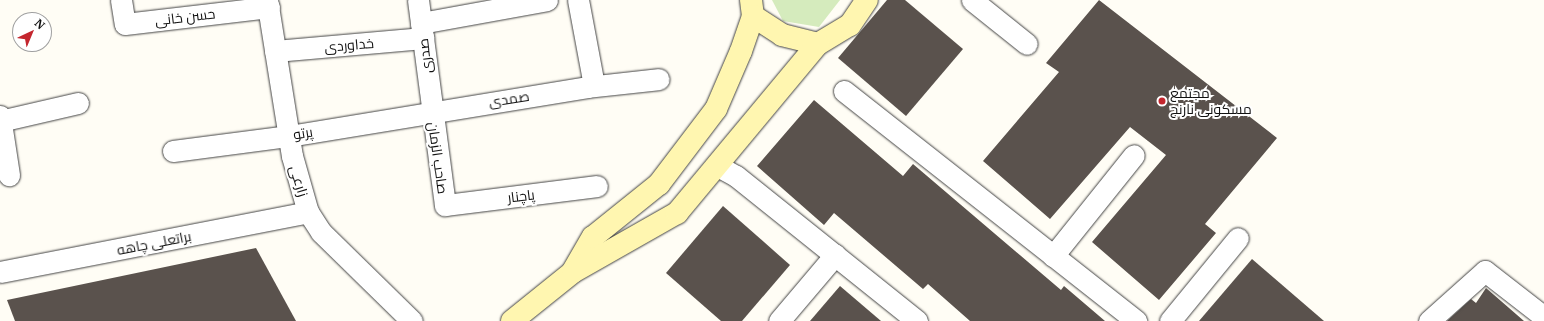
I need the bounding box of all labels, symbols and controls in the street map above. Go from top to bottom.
street label: حسن خانی [154,5,216,29]
north arrow [12,12,52,52]
text: N [32,16,48,32]
street label: خداوردی [324,34,374,56]
street label: صدری [415,38,435,74]
place label: مجتمع مسکونی نارنج [1170,85,1252,118]
street label: صمدی [487,87,531,111]
marker: مجتمع مسکونی نارنج [1157,96,1167,106]
street label: صاحب الزمان [425,121,451,195]
street label: پرتو [292,123,314,143]
street label: زارعی [286,163,312,199]
street label: پاچنار [506,186,536,206]
street label: براتعلی چاهه [115,228,193,258]

